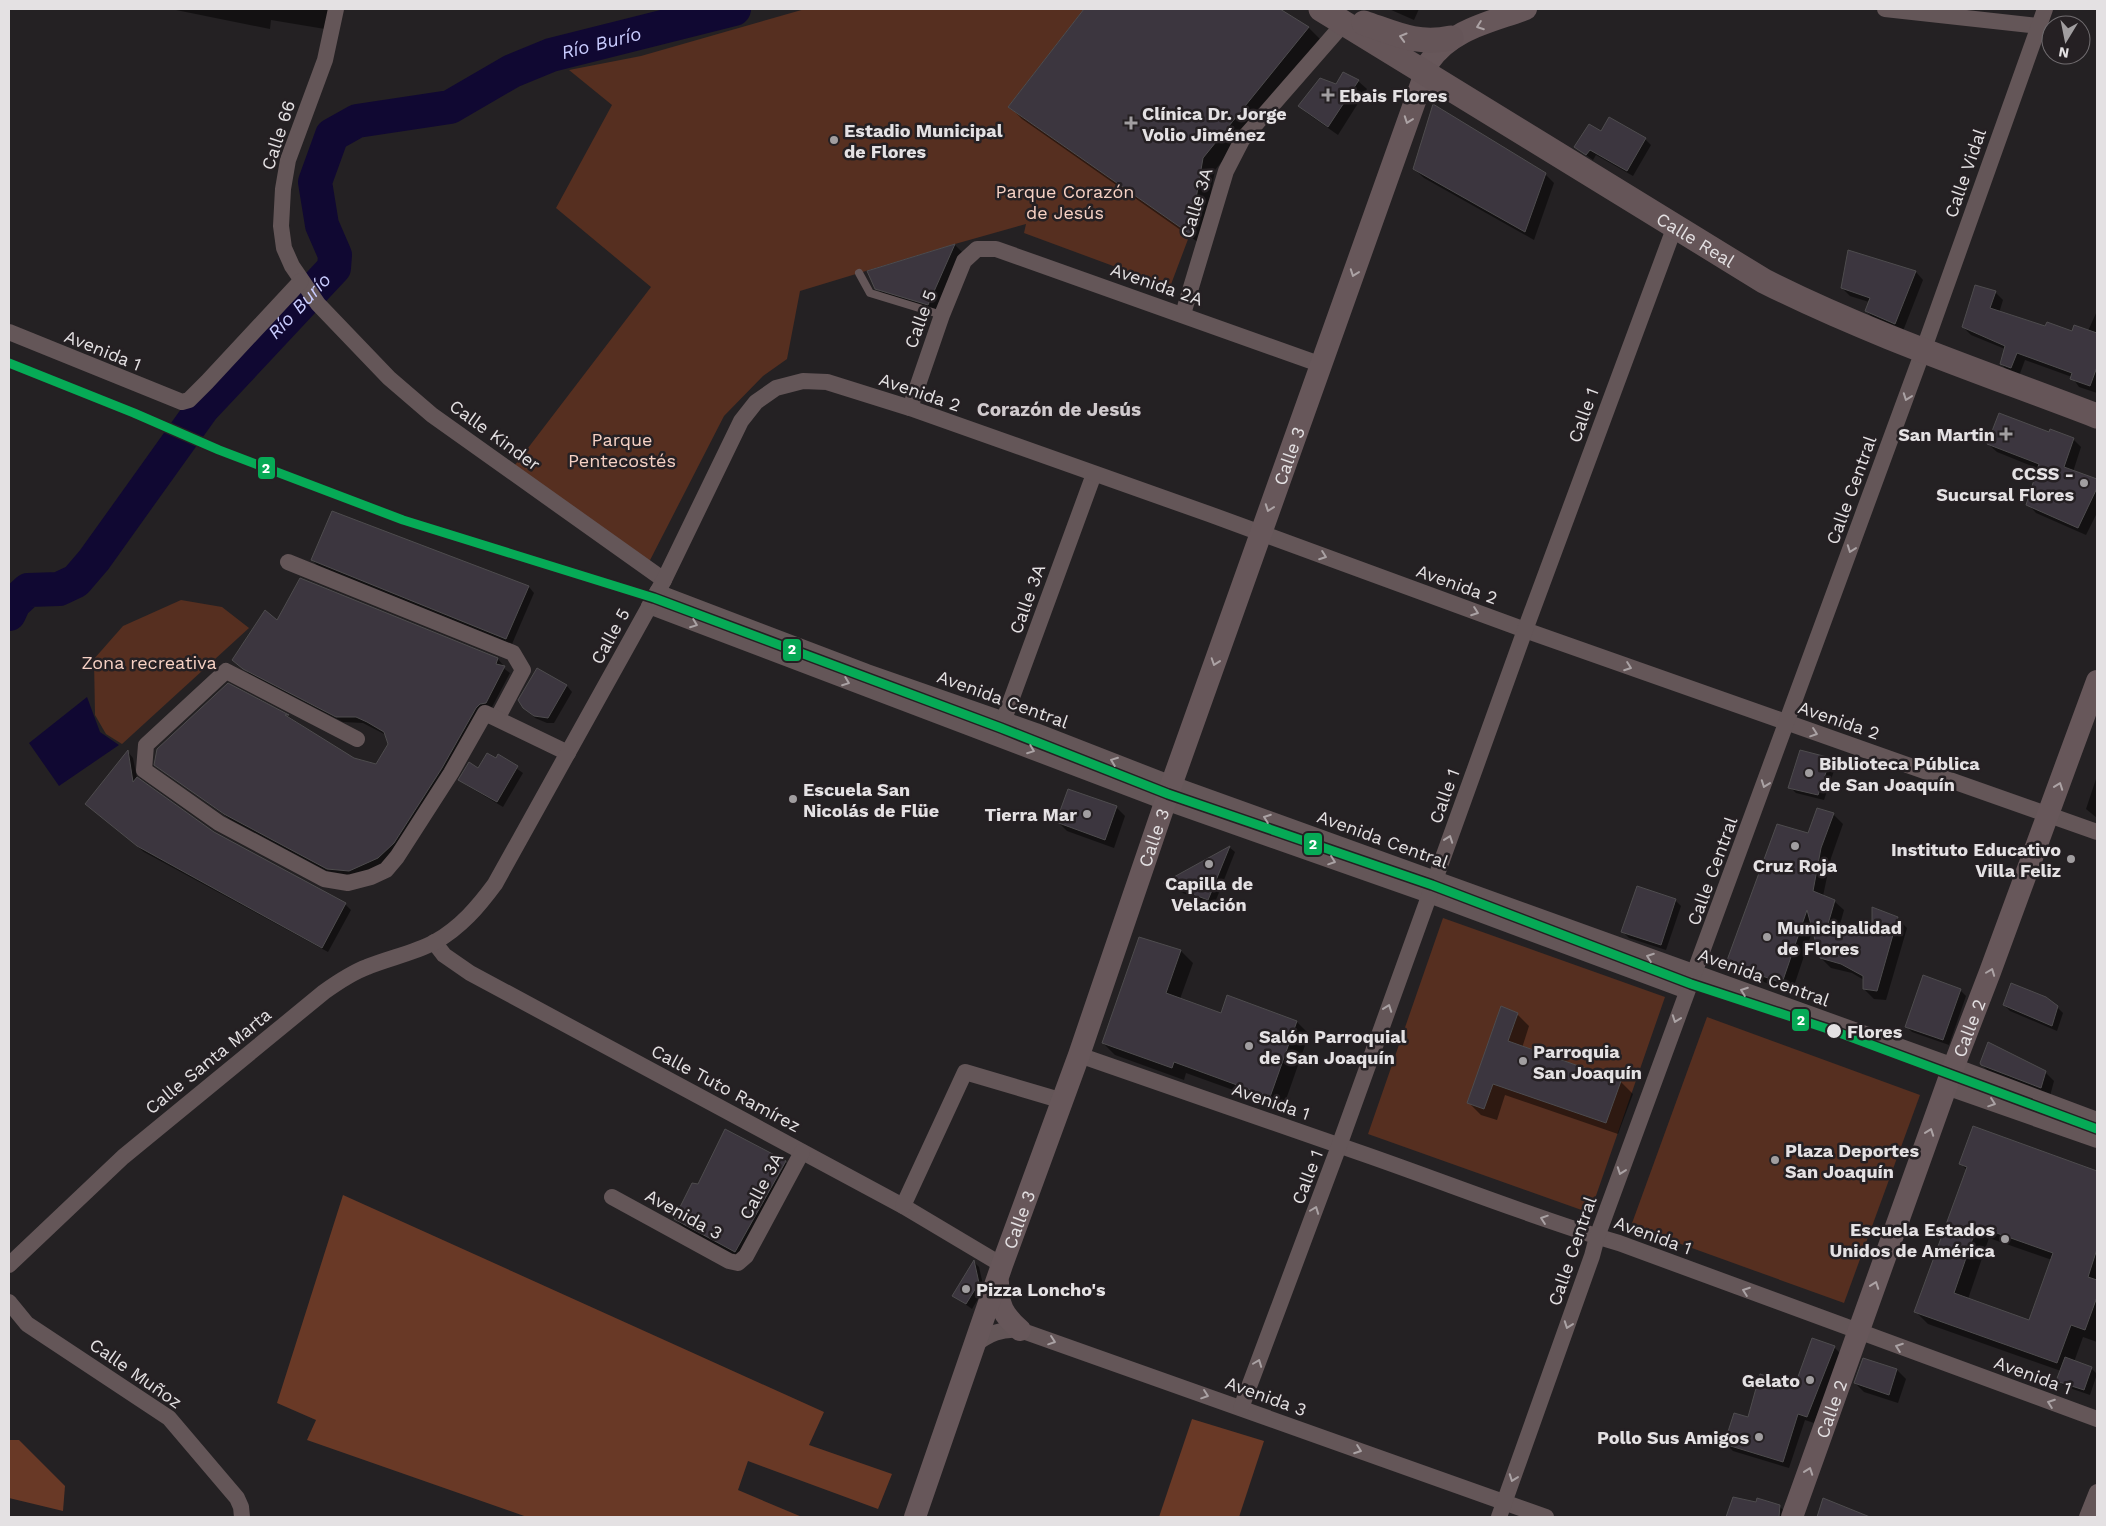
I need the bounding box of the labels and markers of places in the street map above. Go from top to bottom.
place label: Ebais Flores [1339,85,1448,106]
marker: Ebais Flores [1321,88,1335,102]
place label: Clínica Dr. Jorge Volio Jiménez [1142,103,1287,145]
marker: Clínica Dr. Jorge Volio Jiménez [1124,116,1138,130]
place label: Estadio Municipal de Flores [844,120,1003,162]
marker: Estadio Municipal de Flores [828,134,840,146]
place label: San Martin [1898,424,1995,445]
marker: San Martin [1999,427,2013,441]
place label: CCSS - Sucursal Flores [1936,463,2074,505]
marker: CCSS - Sucursal Flores [2078,477,2090,489]
place label: Biblioteca Pública de San Joaquín [1819,753,1980,795]
marker: Biblioteca Pública de San Joaquín [1803,767,1815,779]
place label: Escuela San Nicolás de Flüe [803,779,939,821]
marker: Escuela San Nicolás de Flüe [787,793,799,805]
place label: Tierra Mar [985,804,1077,825]
marker: Tierra Mar [1081,808,1093,820]
place label: Instituto Educativo Villa Feliz [1891,839,2061,881]
marker: Cruz Roja [1789,840,1801,852]
marker: Instituto Educativo Villa Feliz [2065,853,2077,865]
place label: Cruz Roja [1753,855,1838,876]
marker: Capilla de Velación [1203,858,1215,870]
place label: Capilla de Velación [1165,873,1253,915]
place label: Municipalidad de Flores [1777,917,1902,959]
marker: Municipalidad de Flores [1761,931,1773,943]
place label: Flores [1847,1021,1903,1042]
marker: Flores [1825,1022,1843,1040]
place label: Salón Parroquial de San Joaquín [1259,1026,1407,1068]
marker: Salón Parroquial de San Joaquín [1243,1040,1255,1052]
place label: Parroquia San Joaquín [1533,1041,1642,1083]
marker: Parroquia San Joaquín [1517,1055,1529,1067]
place label: Plaza Deportes San Joaquín [1785,1140,1919,1182]
marker: Plaza Deportes San Joaquín [1769,1154,1781,1166]
place label: Escuela Estados Unidos de América [1829,1219,1996,1261]
marker: Escuela Estados Unidos de América [1999,1233,2011,1245]
place label: Pizza Loncho's [976,1279,1106,1300]
marker: Pizza Loncho's [960,1283,972,1295]
place label: Gelato [1742,1370,1800,1391]
marker: Gelato [1804,1374,1816,1386]
place label: Pollo Sus Amigos [1597,1427,1749,1448]
marker: Pollo Sus Amigos [1753,1431,1765,1443]

